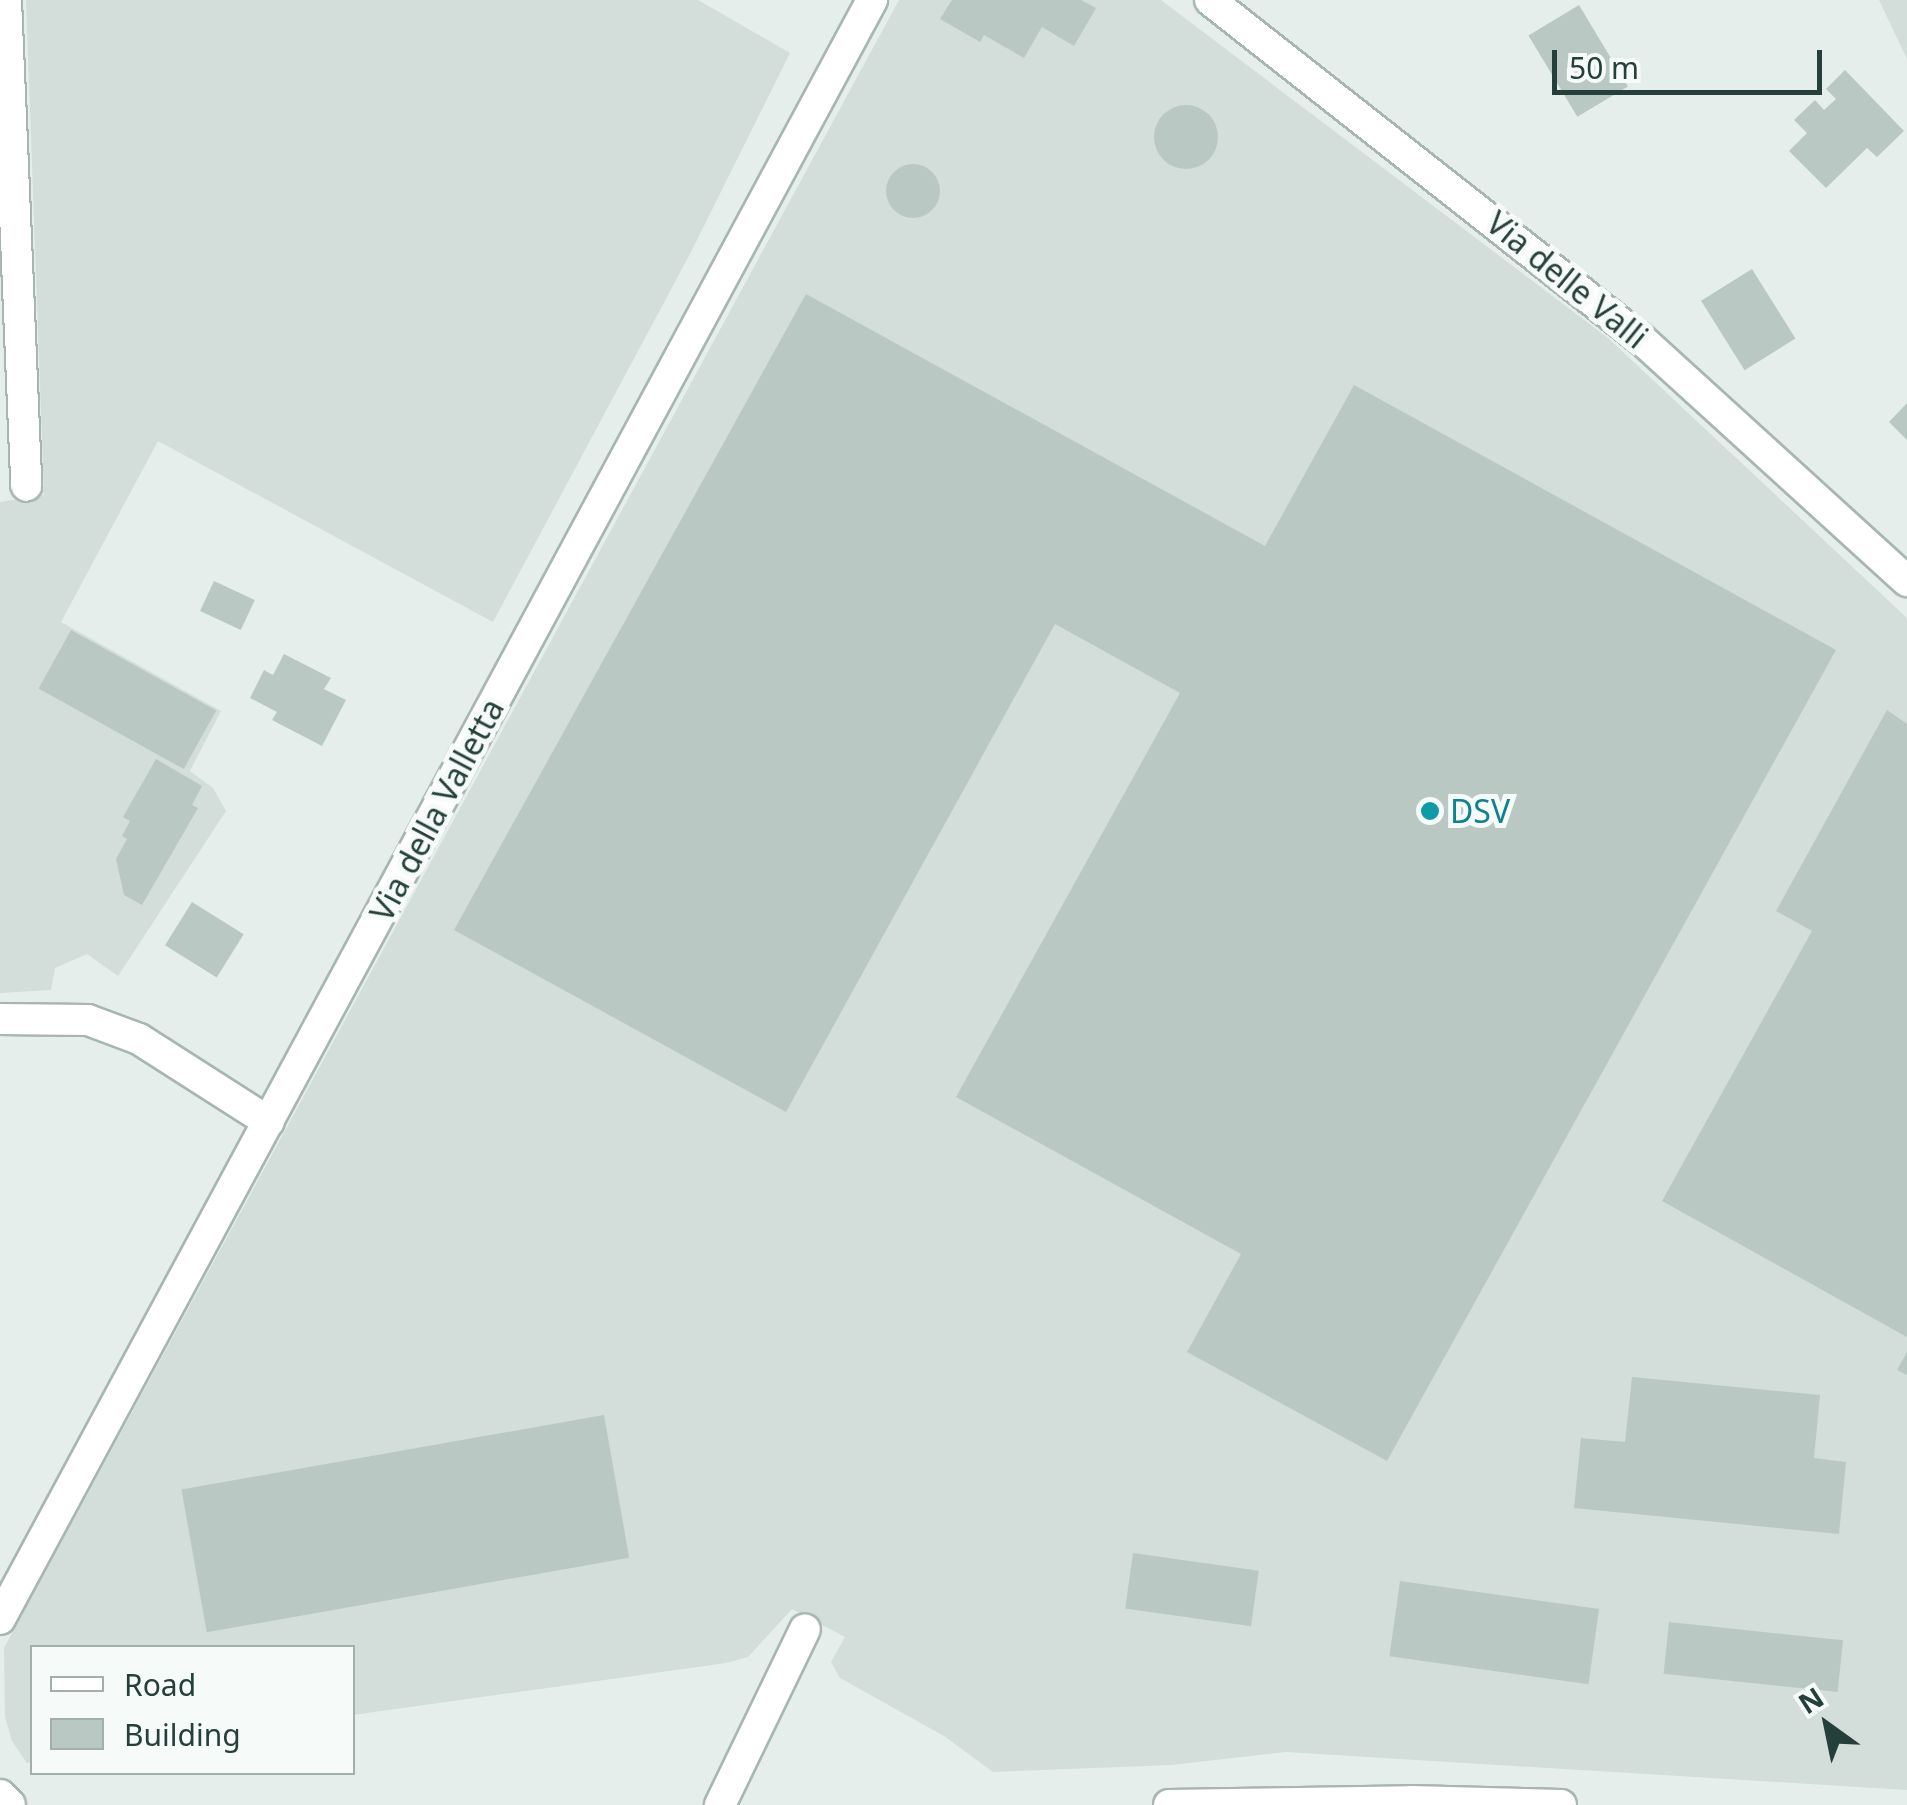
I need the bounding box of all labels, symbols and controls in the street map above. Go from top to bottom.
scale bar [1557,30,1827,92]
text: 50 m [1569,47,1639,88]
street label: Via delle Valli [1479,204,1655,356]
street label: Via della Valletta [362,692,512,928]
place label: DSV [1450,792,1510,830]
marker: DSV [1419,800,1441,822]
legend [30,1645,355,1775]
text: Road [124,1664,196,1705]
north arrow [1777,1675,1877,1775]
text: N [1791,1678,1831,1722]
text: Building [124,1714,241,1755]

